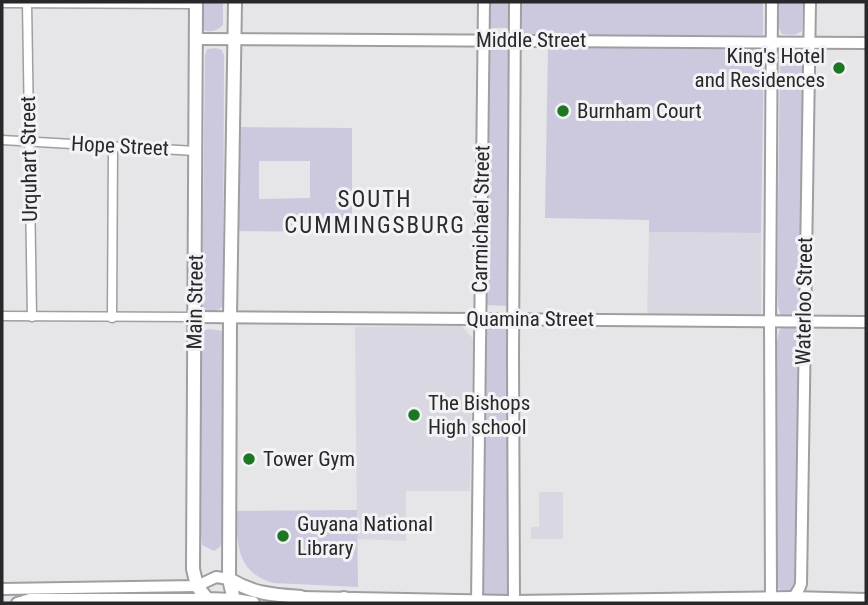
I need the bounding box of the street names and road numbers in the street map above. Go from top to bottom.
street label: Middle Street [476,28,586,52]
street label: Urquhart Street [16,96,42,222]
street label: Hope Street [71,131,169,161]
street label: Carmichael Street [468,145,494,293]
street label: Waterloo Street [791,237,817,365]
street label: Main Street [182,254,208,350]
street label: Quamina Street [466,307,594,331]

